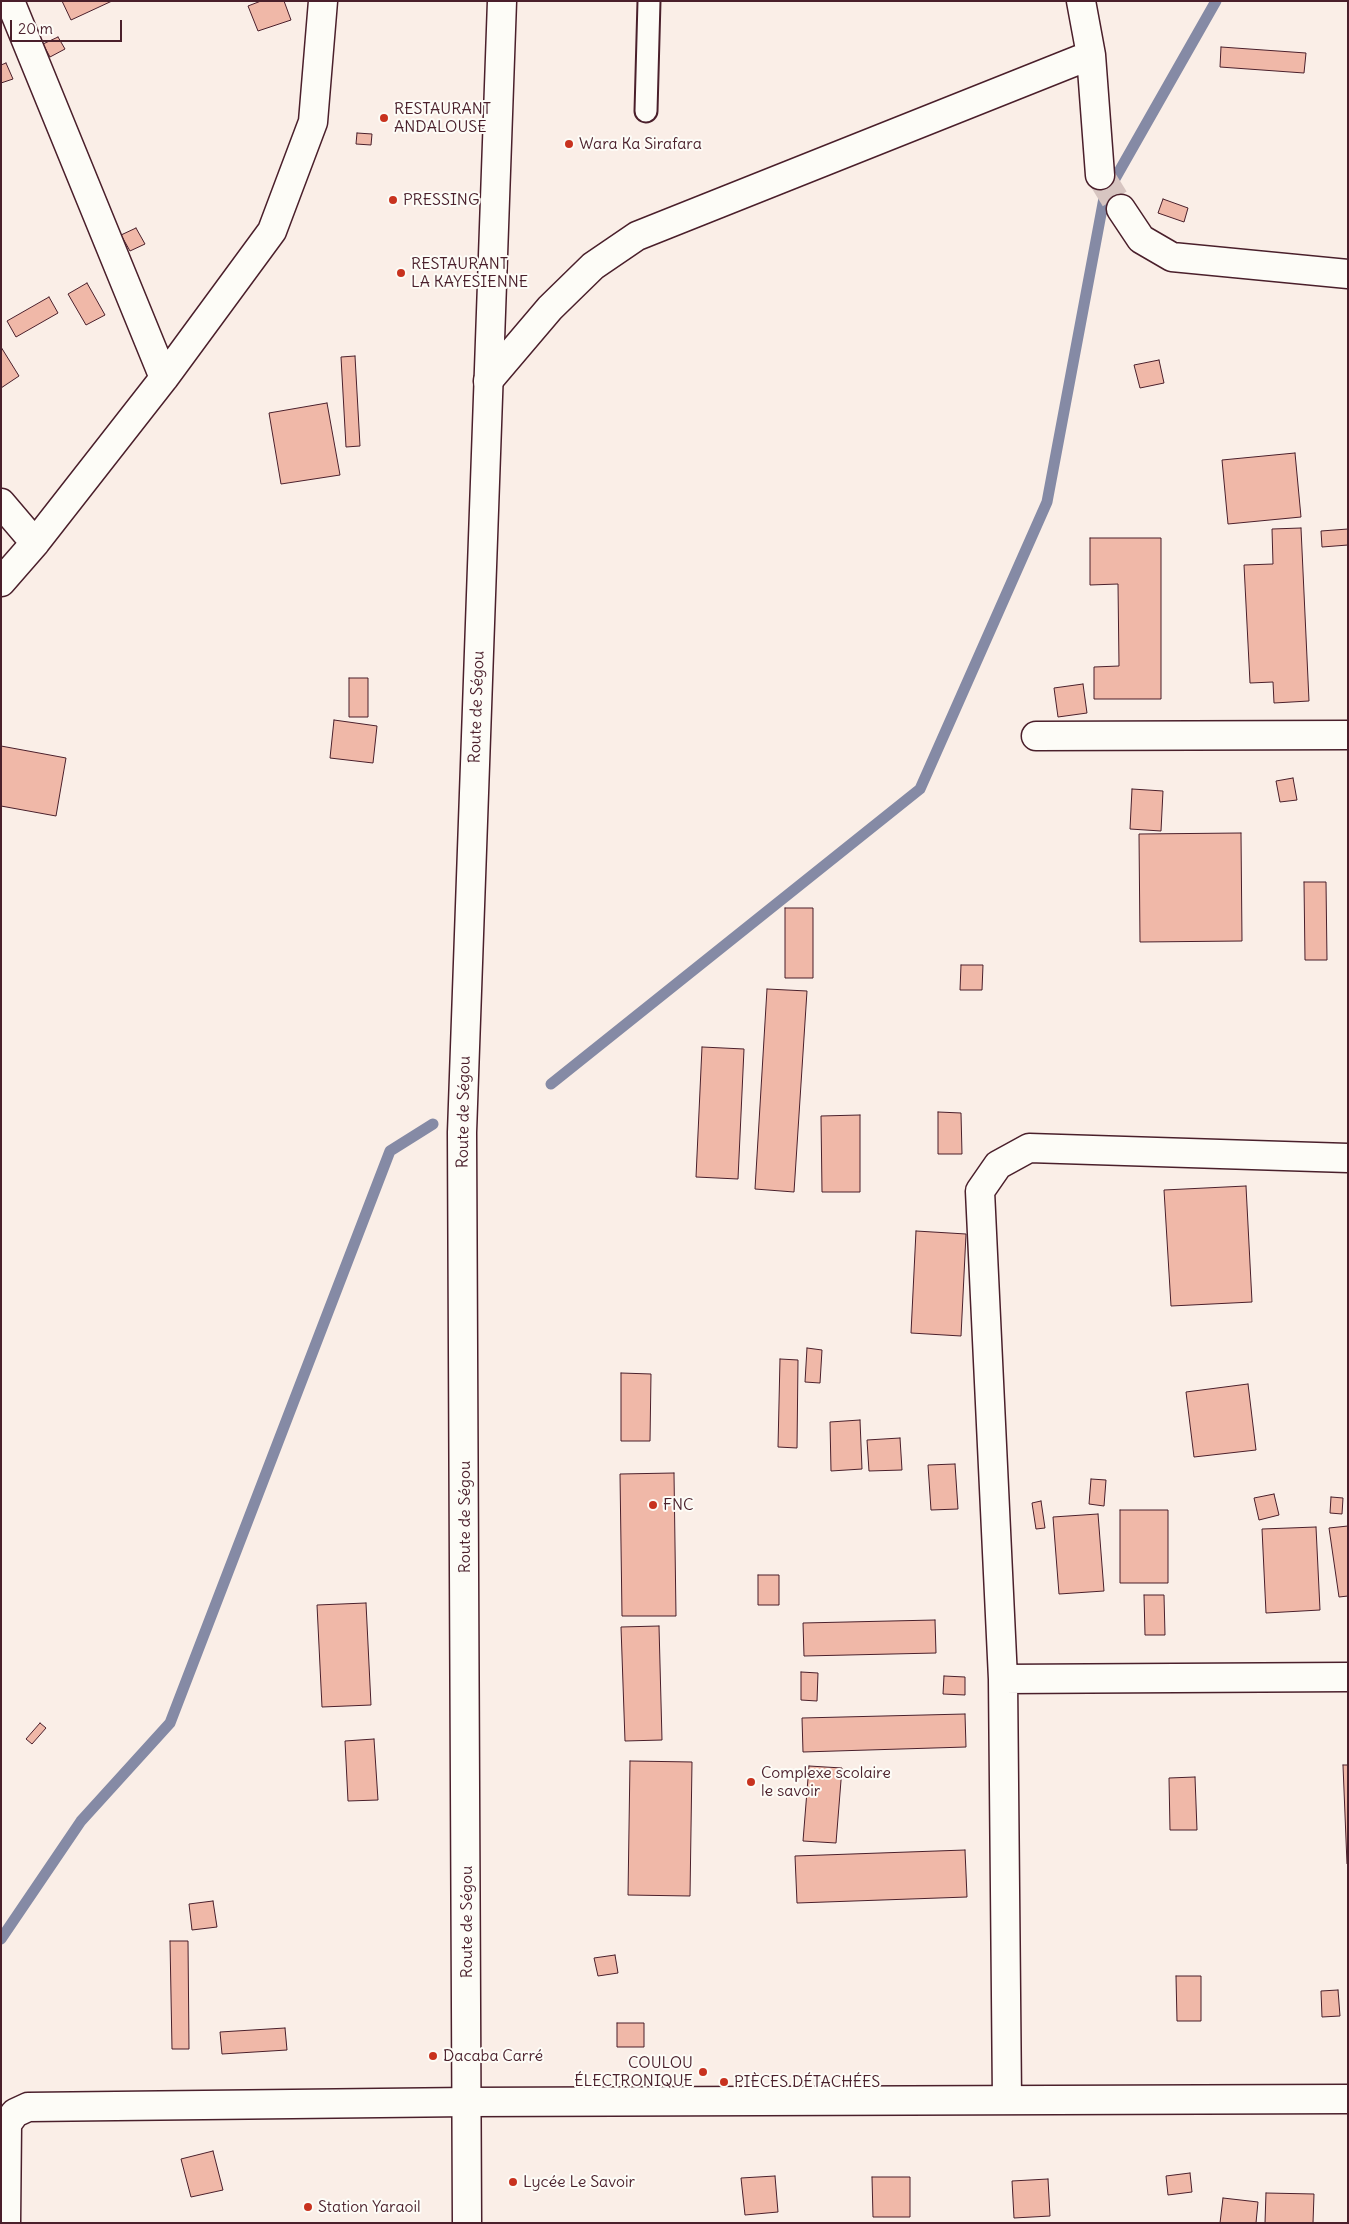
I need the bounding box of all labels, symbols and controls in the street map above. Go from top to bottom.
scale bar [12,10,125,42]
text: 20 m [18,19,53,38]
place label: RESTAURANT ANDALOUSE [394,99,491,137]
marker: RESTAURANT ANDALOUSE [378,112,390,124]
place label: Wara Ka Sirafara [579,134,702,154]
marker: Wara Ka Sirafara [563,138,575,150]
place label: PRESSING [403,190,479,210]
marker: PRESSING [387,194,399,206]
place label: RESTAURANT LA KAYESIENNE [411,254,528,292]
marker: RESTAURANT LA KAYESIENNE [395,267,407,279]
street label: Route de Ségou [465,650,489,764]
street label: Route de Ségou [453,1056,475,1168]
street label: Route de Ségou [455,1461,475,1573]
place label: FNC [663,1495,694,1515]
marker: FNC [647,1499,659,1511]
place label: Complexe scolaire le savoir [761,1763,891,1801]
marker: Complexe scolaire le savoir [745,1776,757,1788]
street label: Route de Ségou [457,1866,477,1978]
place label: Dacaba Carré [443,2046,543,2066]
marker: Dacaba Carré [427,2050,439,2062]
place label: COULOU ÉLECTRONIQUE [574,2053,693,2091]
marker: COULOU ÉLECTRONIQUE [697,2066,709,2078]
place label: PIÈCES DÉTACHÉES [734,2072,880,2092]
marker: PIÈCES DÉTACHÉES [718,2076,730,2088]
place label: Lycée Le Savoir [523,2172,635,2192]
marker: Lycée Le Savoir [507,2176,519,2188]
place label: Station Yaraoil [318,2197,421,2217]
marker: Station Yaraoil [302,2201,314,2213]

